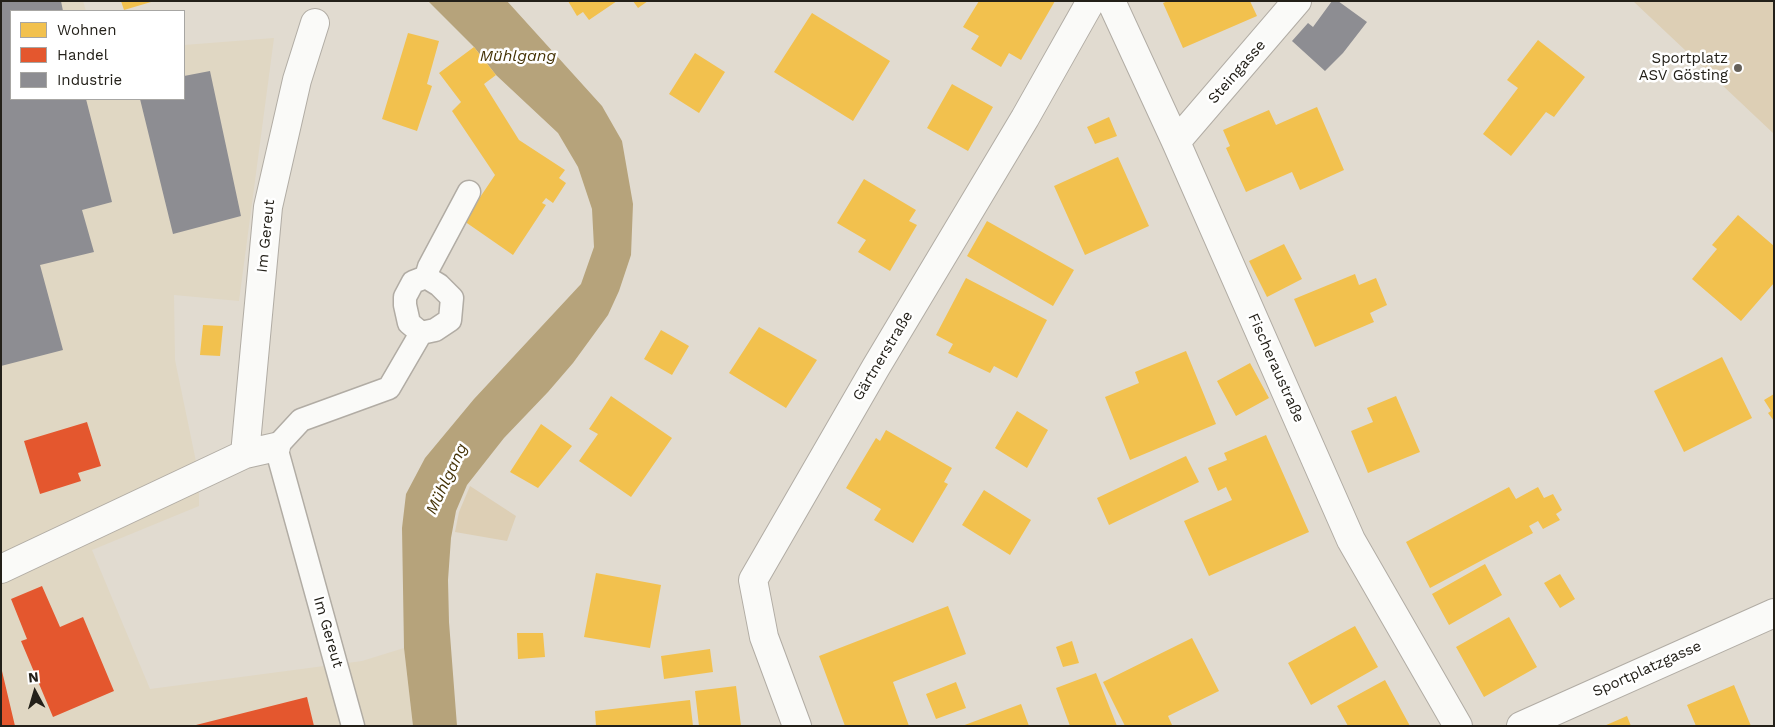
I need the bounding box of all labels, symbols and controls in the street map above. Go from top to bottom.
legend [10,10,185,100]
text: Wohnen [57,21,116,39]
street label: Steingasse [1204,36,1270,108]
text: Handel [57,46,108,64]
water label: Mühlgang [480,46,556,66]
place label: Sportplatz ASV Gösting [1639,50,1728,85]
marker: Sportplatz ASV Gösting [1732,62,1744,74]
text: Industrie [57,71,122,89]
street label: Im Gereut [253,199,279,273]
street label: Gärtnerstraße [849,308,917,404]
street label: Fischeraustraße [1244,311,1308,425]
water label: Mühlgang [422,440,472,518]
street label: Im Gereut [309,594,347,670]
street label: Sportplatzgasse [1590,637,1704,701]
north arrow [10,667,60,717]
text: N [27,669,39,686]

